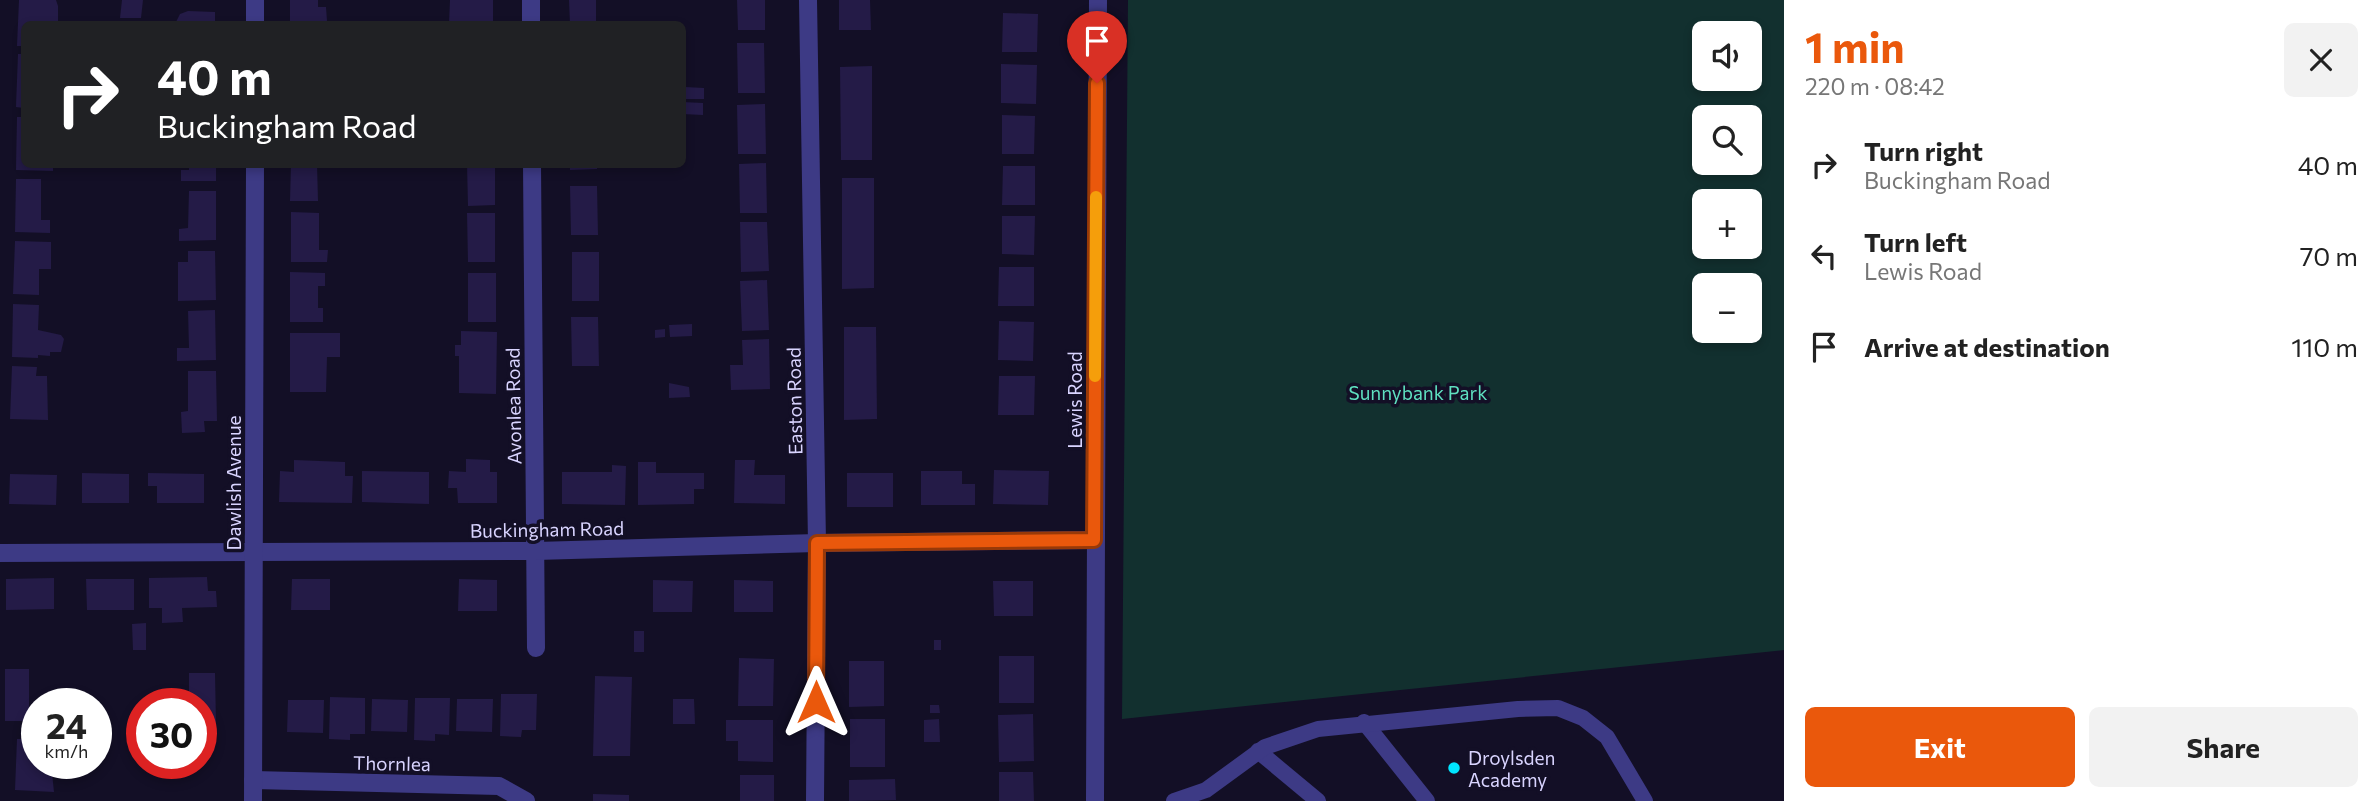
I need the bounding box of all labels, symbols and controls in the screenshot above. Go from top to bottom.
pin [1067,11,1127,83]
text: 1 min [1805,20,1905,72]
map controls [1692,21,1762,343]
button: sound [1692,21,1762,91]
icon: arrive [1078,22,1116,60]
button: close [2284,23,2358,97]
text: 40 m [157,45,272,105]
icon: right [42,49,133,140]
text: 220 m · 08:42 [1805,72,1945,100]
text: Buckingham Road [157,105,416,145]
button: search [1692,105,1762,175]
text: Turn right [1864,135,1983,166]
icon: right [1805,146,1843,184]
text: 40 m [2298,149,2358,180]
text: Buckingham Road [1864,166,2050,194]
button: + [1692,189,1762,259]
text: Turn left [1864,226,1967,257]
icon: left [1805,237,1843,275]
text: 70 m [2300,240,2358,271]
text: Lewis Road [1864,257,1982,285]
button: − [1692,273,1762,343]
icon: arrive [1805,328,1843,366]
text: Arrive at destination [1864,331,2110,362]
text: 110 m [2291,331,2358,362]
street label: Avonlea Road [500,347,526,465]
street label: Easton Road [782,347,806,455]
street label: Lewis Road [1063,351,1086,449]
park label: Sunnybank Park [1349,381,1487,404]
street label: Dawlish Avenue [222,415,245,551]
street label: Buckingham Road [470,516,624,542]
position arrow [779,665,853,739]
speed limit sign: 30 [126,688,217,779]
text: 24 [46,703,87,746]
button: Exit [1805,707,2075,787]
button: Share [2089,707,2358,787]
text: km/h [45,740,88,762]
place label: Droylsden Academy [1468,746,1555,791]
street label: Thornlea [353,751,431,775]
marker: Droylsden Academy [1446,760,1462,776]

